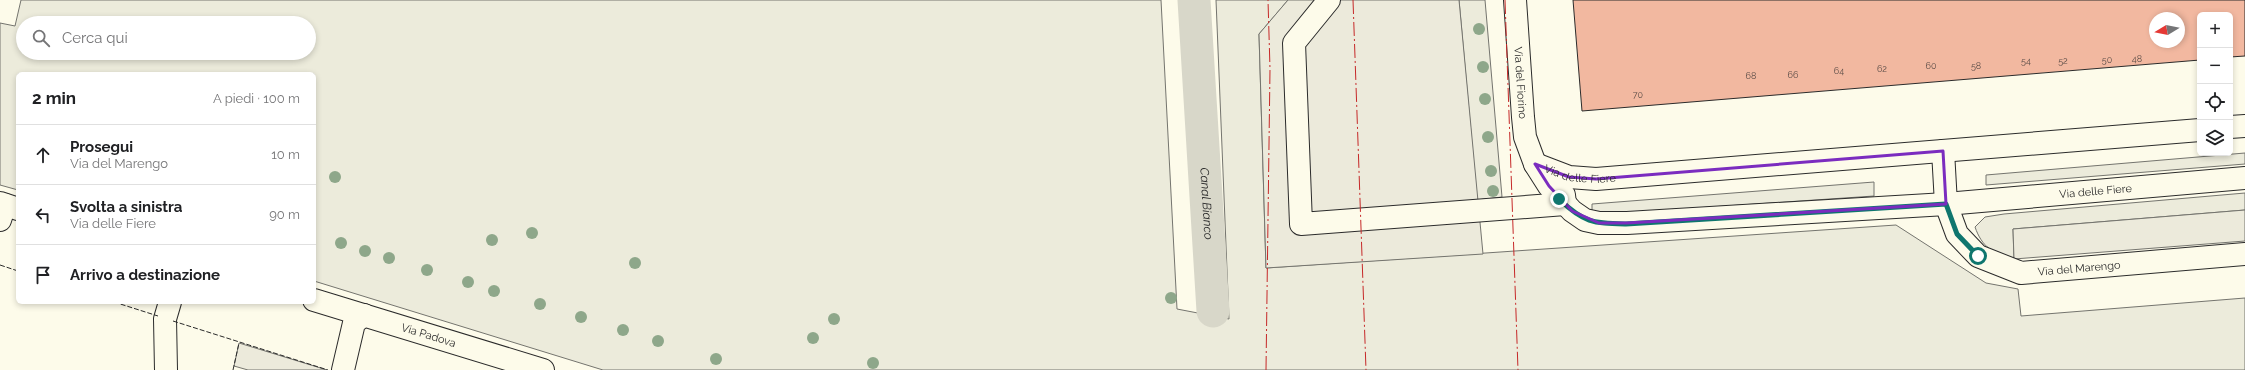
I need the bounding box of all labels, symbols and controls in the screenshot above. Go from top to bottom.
north arrow [2149,12,2185,48]
map controls [2197,12,2233,156]
button: + [2197,12,2233,48]
search box [16,16,316,60]
icon: search [30,27,52,49]
text: Cerca qui [62,29,128,47]
street label: Via del Fiorino [1511,46,1529,120]
button: − [2197,48,2233,84]
house number: 48 [2132,54,2142,64]
house number: 50 [2102,55,2113,65]
house number: 54 [2021,56,2031,66]
house number: 52 [2058,56,2068,66]
house number: 60 [1926,61,1937,71]
house number: 58 [1971,61,1981,71]
house number: 62 [1877,64,1887,74]
house number: 64 [1834,66,1844,76]
house number: 66 [1788,70,1799,80]
house number: 68 [1746,71,1756,81]
button: locate [2197,84,2233,120]
text: 2 min [32,88,76,108]
house number: 70 [1633,90,1644,100]
text: A piedi · 100 m [213,91,300,106]
button: layers [2197,120,2233,156]
text: Prosegui [70,138,133,156]
icon: ahead [32,144,54,166]
text: 10 m [271,147,300,162]
text: Via del Marengo [70,156,168,171]
street label: Via delle Fiere [1542,162,1617,186]
water label: Canal Bianco [1197,167,1216,240]
street label: Via delle Fiere [2059,182,2133,201]
route end [1550,190,1568,208]
text: Svolta a sinistra [70,198,182,216]
icon: left [32,204,54,226]
text: 90 m [269,207,300,222]
text: Via delle Fiere [70,216,156,231]
route start [1969,247,1987,265]
street label: Via del Marengo [2037,259,2122,279]
icon: arrive [32,264,54,286]
text: Arrivo a destinazione [70,266,220,284]
street label: Via Padova [400,321,457,350]

